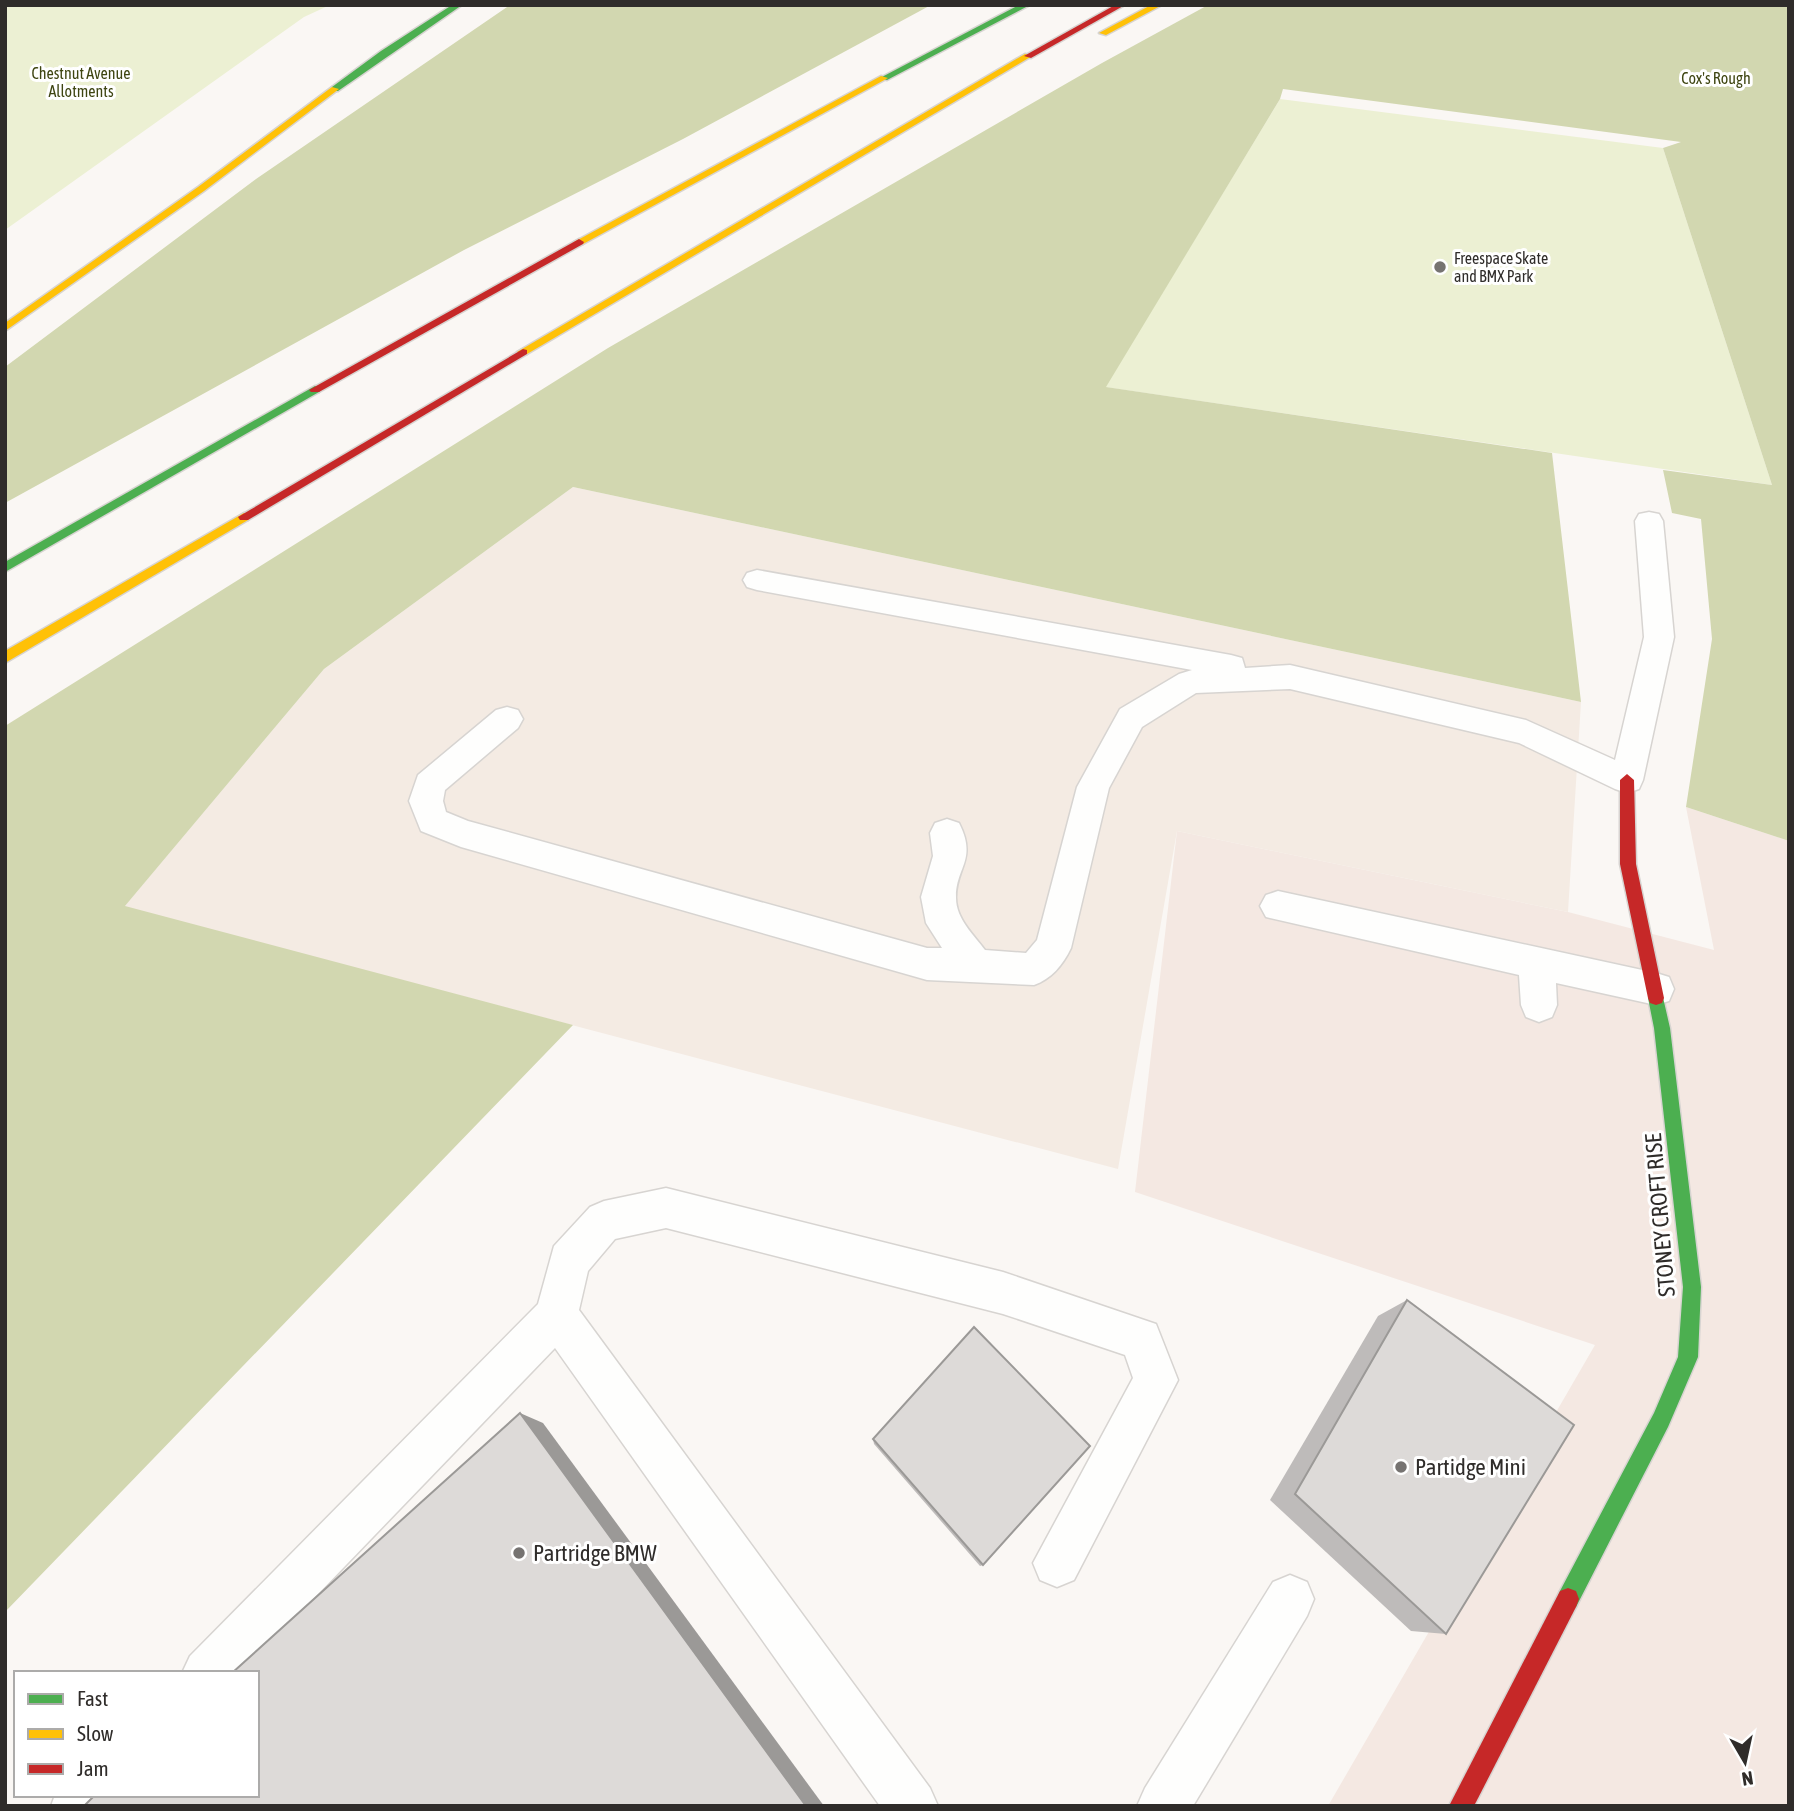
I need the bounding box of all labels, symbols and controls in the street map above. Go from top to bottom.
park label: Chestnut Avenue Allotments [31,64,131,100]
park label: Cox's Rough [1681,69,1751,88]
place label: Freespace Skate and BMX Park [1454,249,1548,285]
marker: Freespace Skate and BMX Park [1432,259,1448,275]
street label: STONEY CROFT RISE [1640,1132,1680,1298]
place label: Partidge Mini [1415,1454,1526,1480]
marker: Partidge Mini [1393,1459,1409,1475]
place label: Partridge BMW [533,1540,657,1566]
marker: Partridge BMW [511,1545,527,1561]
legend [14,1671,259,1797]
text: Fast [77,1686,108,1710]
text: Slow [77,1721,114,1745]
north arrow [1710,1727,1780,1797]
text: Jam [77,1756,109,1780]
text: N [1740,1767,1755,1791]

